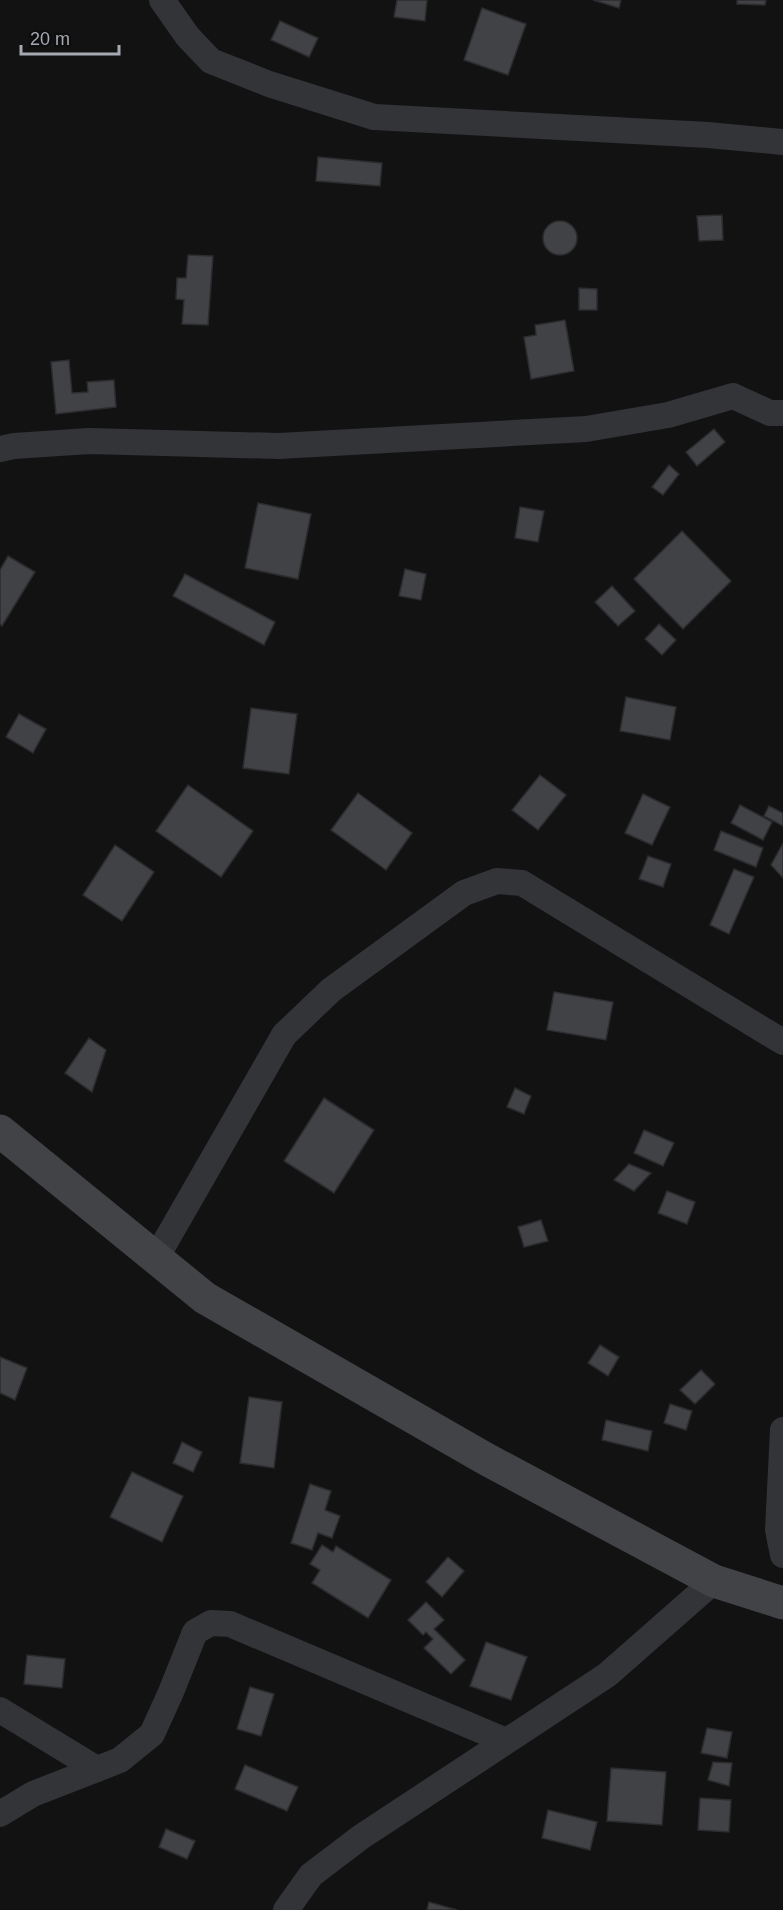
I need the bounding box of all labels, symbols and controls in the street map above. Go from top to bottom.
scale bar [21,18,118,56]
text: 20 m [30,29,70,49]

